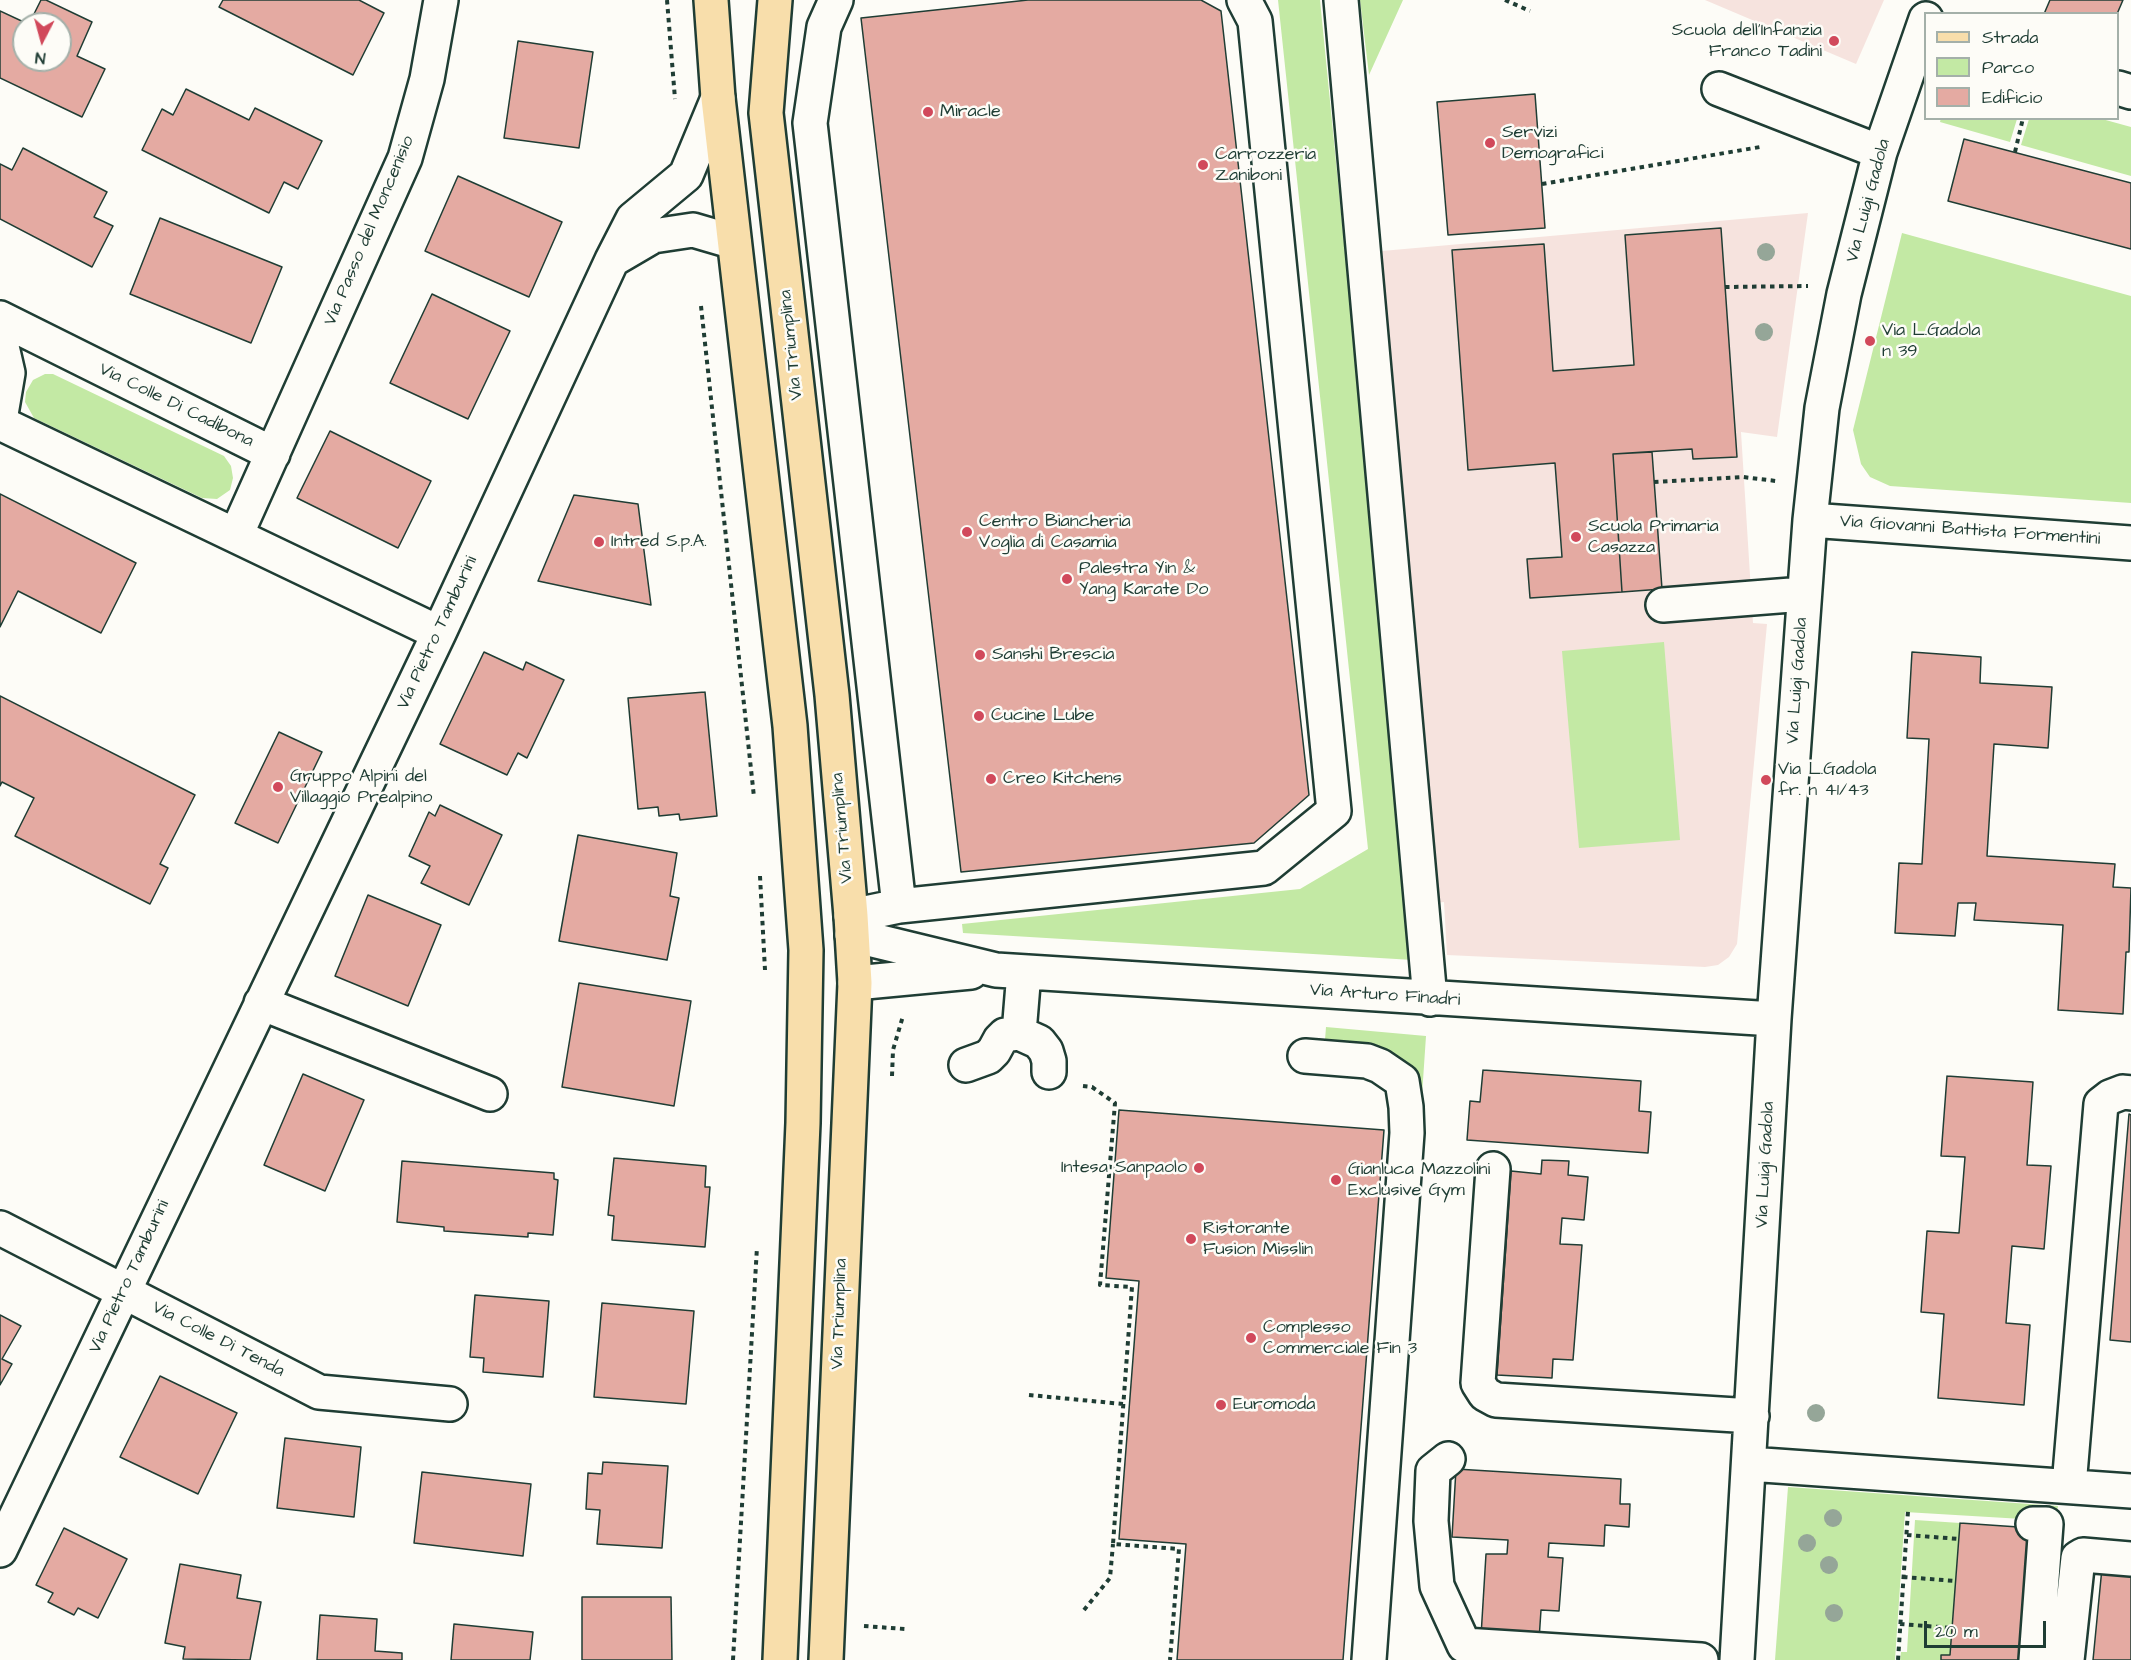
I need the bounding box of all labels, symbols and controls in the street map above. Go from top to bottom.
north arrow [12,12,72,72]
legend [1924,12,2119,120]
place label: Scuola dell'Infanzia Franco Tadini [1672,20,1822,63]
text: Strada [1982,25,2038,50]
marker: Scuola dell'Infanzia Franco Tadini [1827,34,1841,48]
text: N [34,46,46,69]
text: Parco [1982,55,2034,80]
text: Edificio [1982,85,2042,110]
place label: Miracle [940,101,1001,123]
marker: Miracle [921,105,935,119]
place label: Servizi Demografici [1502,122,1603,164]
street label: Via Passo del Moncenisio [320,133,420,329]
marker: Servizi Demografici [1483,136,1497,150]
street label: Via Luigi Gadola [1842,137,1896,265]
place label: Carrozzeria Zaniboni [1215,144,1316,186]
marker: Carrozzeria Zaniboni [1196,158,1210,172]
street label: Via Triumplina [775,289,809,401]
place label: Via L.Gadola n 39 [1882,320,1980,362]
marker: Via L.Gadola n 39 [1863,334,1877,348]
street label: Via Colle Di Cadibona [95,359,257,453]
place label: Centro Biancheria Voglia di Casamia [979,511,1131,554]
street label: Via Giovanni Battista Formentini [1839,511,2101,551]
place label: Scuola Primaria Casazza [1588,516,1719,558]
marker: Centro Biancheria Voglia di Casamia [960,525,974,539]
marker: Scuola Primaria Casazza [1569,530,1583,544]
place label: Intred S.p.A. [611,531,707,553]
marker: Intred S.p.A. [592,535,606,549]
street label: Via Pietro Tamburini [393,553,483,713]
place label: Palestra Yin & Yang Karate Do [1079,558,1208,600]
marker: Palestra Yin & Yang Karate Do [1060,572,1074,586]
street label: Via Luigi Gadola [1783,617,1813,745]
place label: Sanshi Brescia [992,644,1114,666]
marker: Sanshi Brescia [973,648,987,662]
place label: Cucine Lube [991,705,1094,727]
marker: Cucine Lube [972,709,986,723]
place label: Via L.Gadola fr. n 41/43 [1778,759,1876,802]
place label: Gruppo Alpini del Villaggio Prealpino [290,766,432,808]
place label: Creo Kitchens [1003,768,1122,790]
street label: Via Triumplina [827,772,859,884]
marker: Creo Kitchens [984,772,998,786]
marker: Via L.Gadola fr. n 41/43 [1759,773,1773,787]
marker: Gruppo Alpini del Villaggio Prealpino [271,780,285,794]
street label: Via Arturo Finadri [1309,980,1461,1012]
street label: Via Luigi Gadola [1752,1101,1780,1229]
place label: Intesa Sanpaolo [1061,1157,1187,1179]
place label: Gianluca Mazzolini Exclusive Gym [1348,1159,1490,1202]
marker: Intesa Sanpaolo [1192,1161,1206,1175]
marker: Gianluca Mazzolini Exclusive Gym [1329,1173,1343,1187]
street label: Via Pietro Tamburini [85,1197,175,1357]
place label: Ristorante Fusion Misslin [1203,1218,1313,1260]
marker: Ristorante Fusion Misslin [1184,1232,1198,1246]
street label: Via Triumplina [827,1258,853,1370]
street label: Via Colle Di Tenda [148,1297,288,1383]
place label: Complesso Commerciale Fin 3 [1263,1317,1417,1360]
marker: Complesso Commerciale Fin 3 [1244,1331,1258,1345]
place label: Euromoda [1233,1394,1315,1416]
marker: Euromoda [1214,1398,1228,1412]
scale bar [1927,1609,2048,1647]
text: 20 m [1935,1619,1978,1644]

